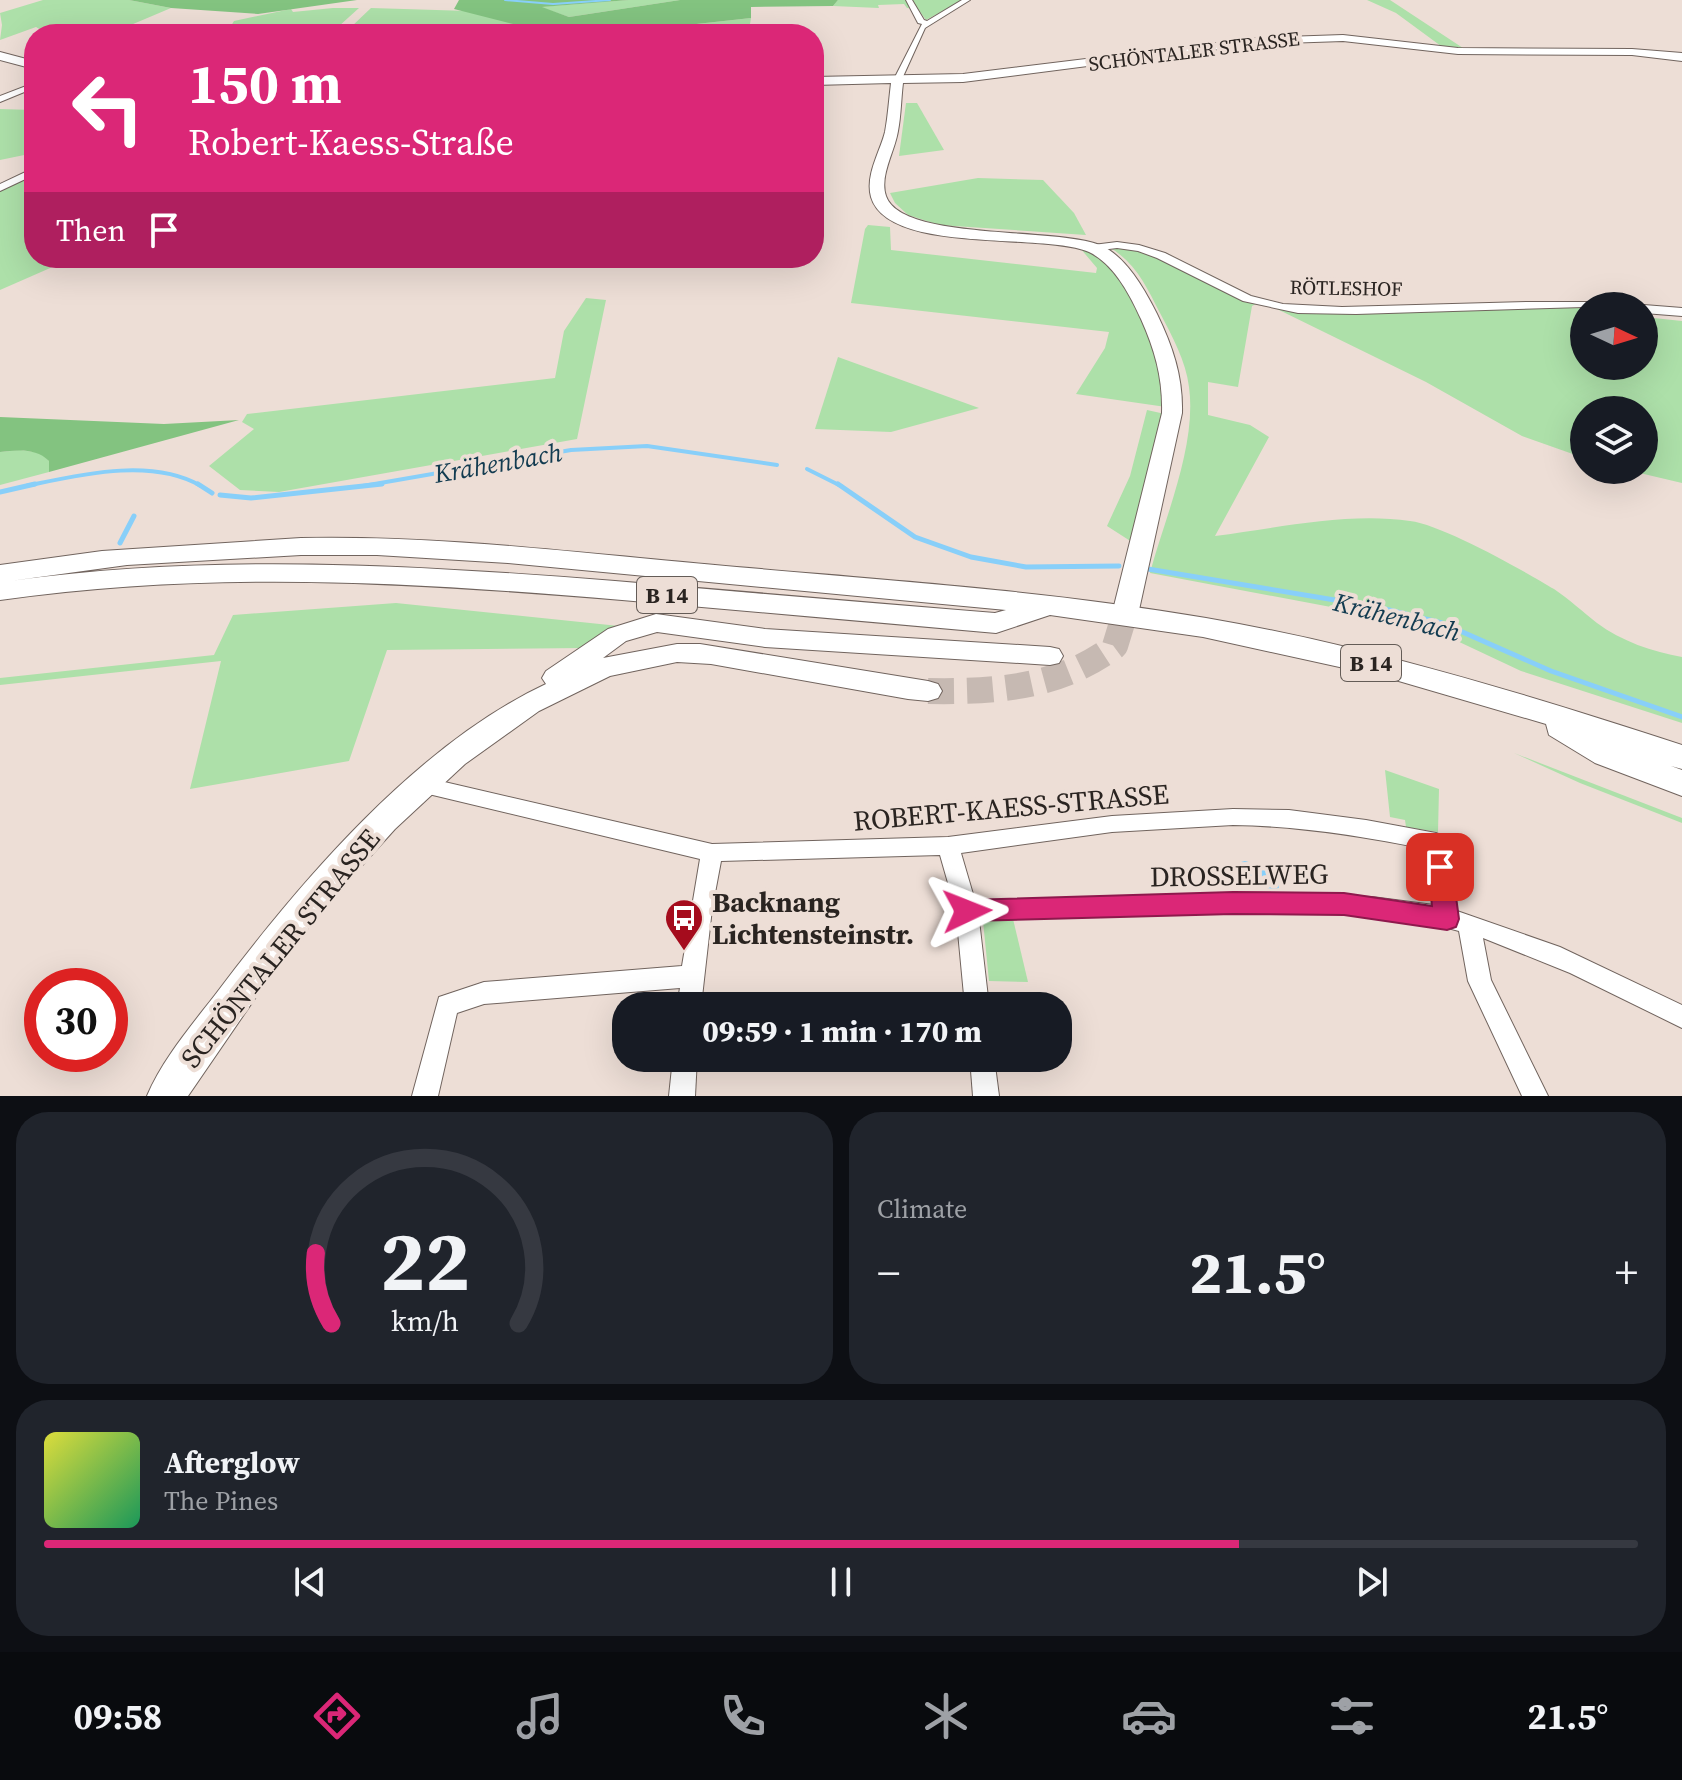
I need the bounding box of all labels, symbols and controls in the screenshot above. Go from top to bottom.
street label: SCHÖNTALER STRASSE [1087,24,1301,78]
text: 150 m [188,45,342,122]
icon: left [56,56,160,160]
text: Robert-Kaess-Straße [188,118,514,167]
icon: arrive [142,208,186,252]
text: Then [56,210,126,251]
street label: RÖTLESHOF [1289,273,1403,303]
north arrow [1570,292,1658,380]
map controls [1570,292,1658,484]
button: layers [1570,396,1658,484]
water label: Krähenbach [430,434,565,492]
road number: B 14 [637,577,697,613]
water label: Krähenbach [1329,584,1464,650]
road number: B 14 [1341,645,1401,681]
street label: ROBERT-KAESS-STRASSE [852,774,1170,840]
street label: SCHÖNTALER STRASSE [172,821,388,1075]
pin [1406,833,1474,901]
icon: arrive [1418,845,1462,889]
street label: DROSSELWEG [1150,854,1328,896]
position arrow [925,869,1009,953]
place label: Backnang Lichtensteinstr. [712,883,914,953]
bus stop icon: Backnang Lichtensteinstr. [663,897,705,952]
speed limit sign: 30 [24,968,128,1072]
text: 09:59 · 1 min · 170 m [702,1011,982,1052]
text: Climate [877,1191,967,1227]
text: 22 [379,1204,470,1318]
text: 21.5° [1189,1231,1326,1313]
text: − [877,1242,900,1303]
text: + [1615,1242,1638,1303]
text: km/h [390,1301,459,1341]
text: Afterglow [164,1442,300,1483]
text: The Pines [164,1483,278,1519]
icon: previous [288,1560,332,1604]
icon: pause [819,1560,863,1604]
icon: next [1350,1560,1394,1604]
icon: directions [309,1688,365,1744]
icon: music [512,1688,568,1744]
icon: phone [715,1688,771,1744]
icon: climate [918,1688,974,1744]
icon: car [1121,1688,1177,1744]
icon: filters [1324,1688,1380,1744]
text: 09:58 [73,1692,162,1741]
text: 21.5° [1527,1692,1608,1741]

